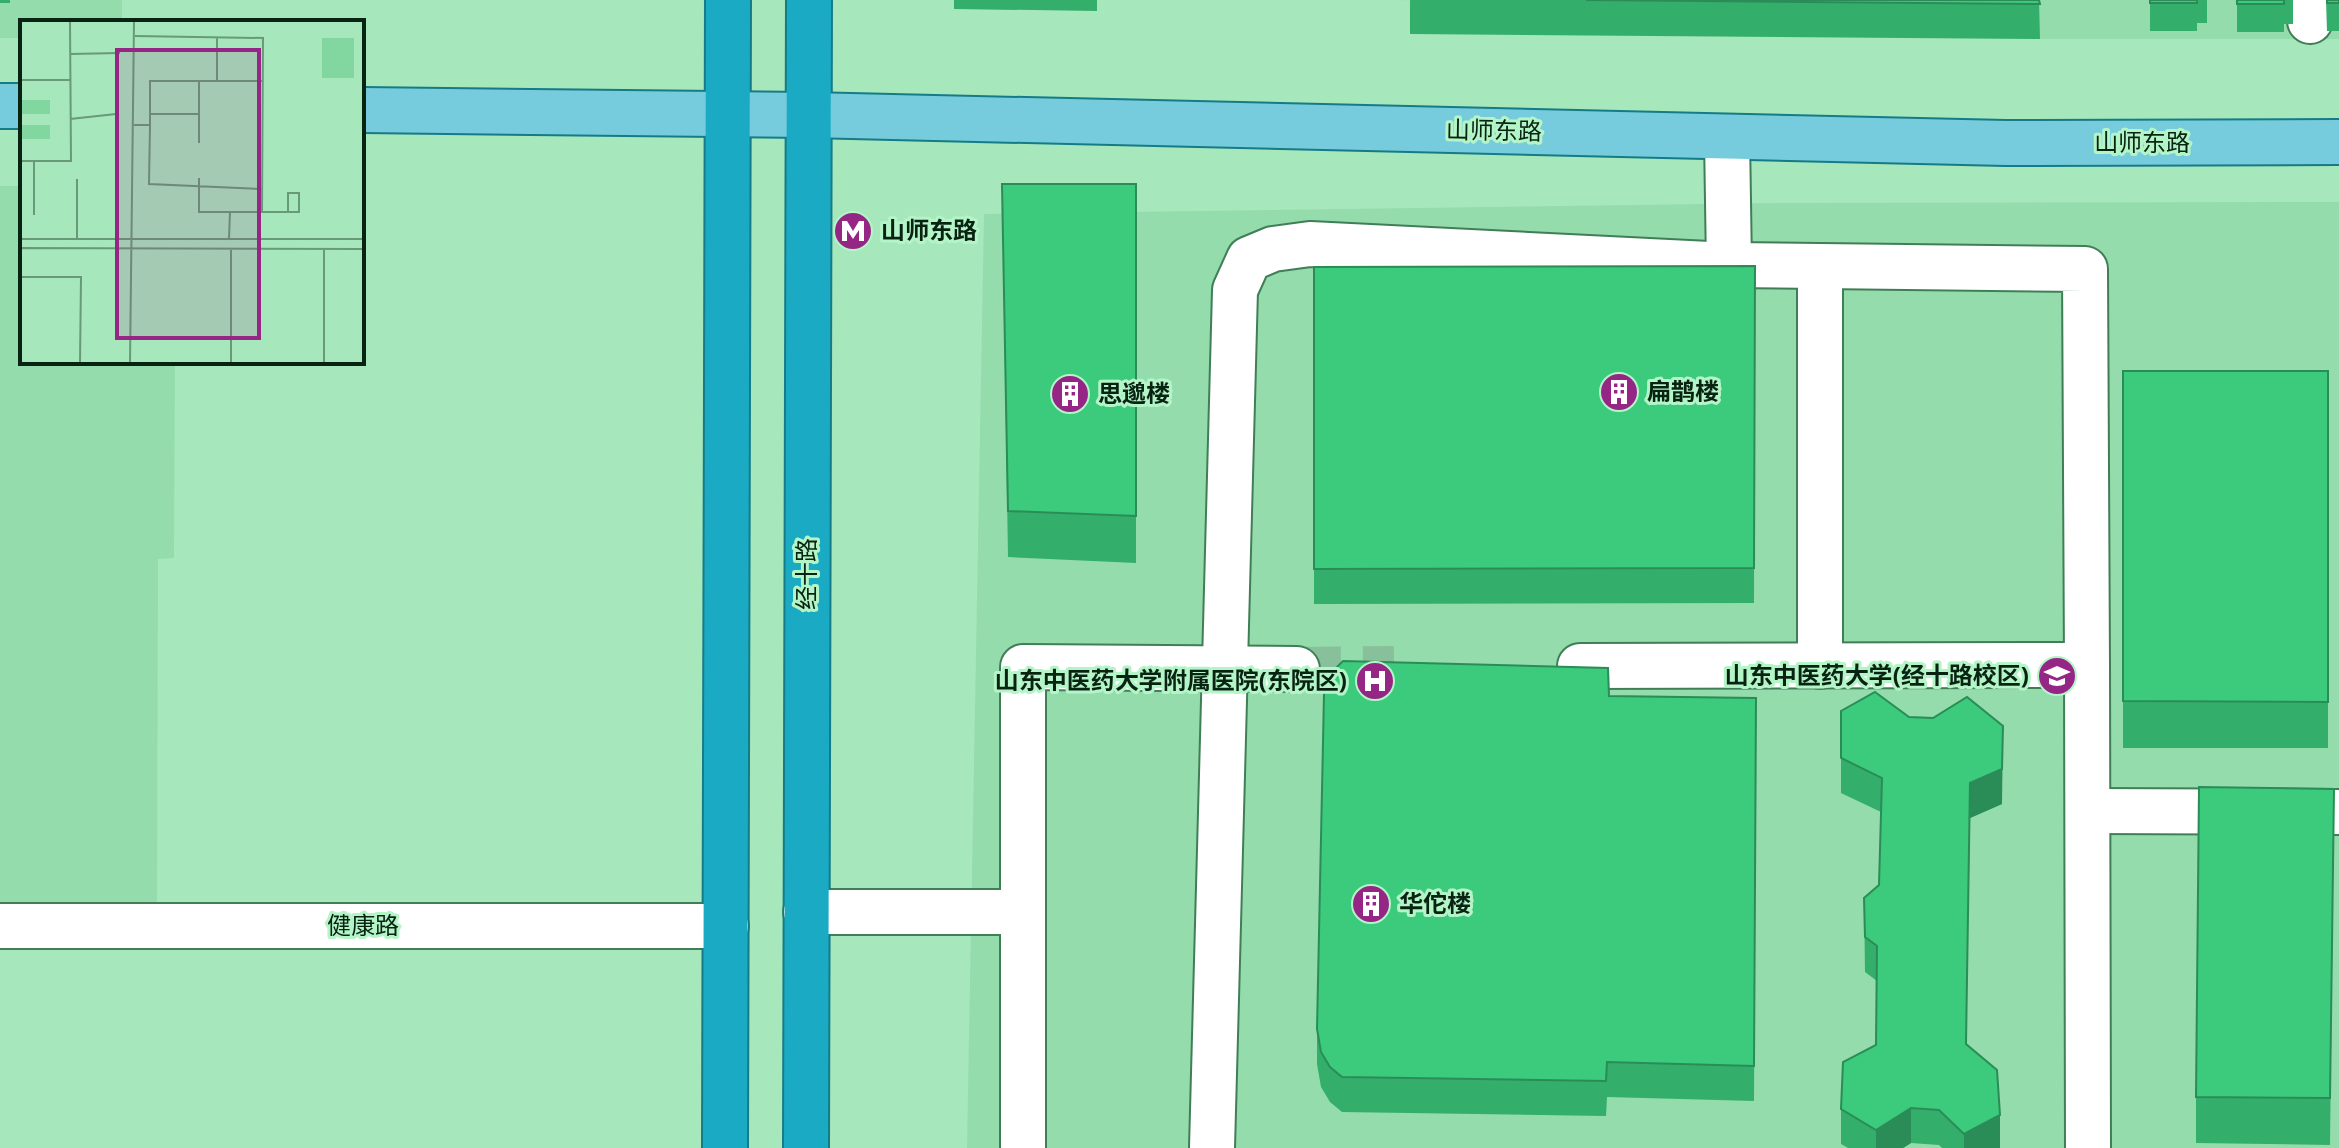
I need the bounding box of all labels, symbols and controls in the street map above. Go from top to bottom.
inset map [20,20,364,364]
street label: 山师东路 [1446,112,1542,147]
street label: 山师东路 [2094,125,2190,158]
metro station icon: 山师东路 [832,210,874,252]
place label: 山师东路 [881,213,977,246]
building icon: 扁鹊楼 [1598,371,1640,413]
building icon: 思邈楼 [1049,373,1091,415]
place label: 扁鹊楼 [1647,374,1719,407]
place label: 思邈楼 [1098,376,1170,409]
street label: 经十路 [789,538,822,610]
school or university icon: 山东中医药大学(经十路校区) [2036,655,2078,697]
place label: 山东中医药大学(经十路校区) [1725,658,2029,691]
hospital icon: 山东中医药大学附属医院(东院区) [1354,660,1396,702]
place label: 山东中医药大学附属医院(东院区) [995,663,1347,696]
building icon: 华佗楼 [1350,883,1392,925]
place label: 华佗楼 [1399,886,1471,919]
street label: 健康路 [327,908,399,941]

